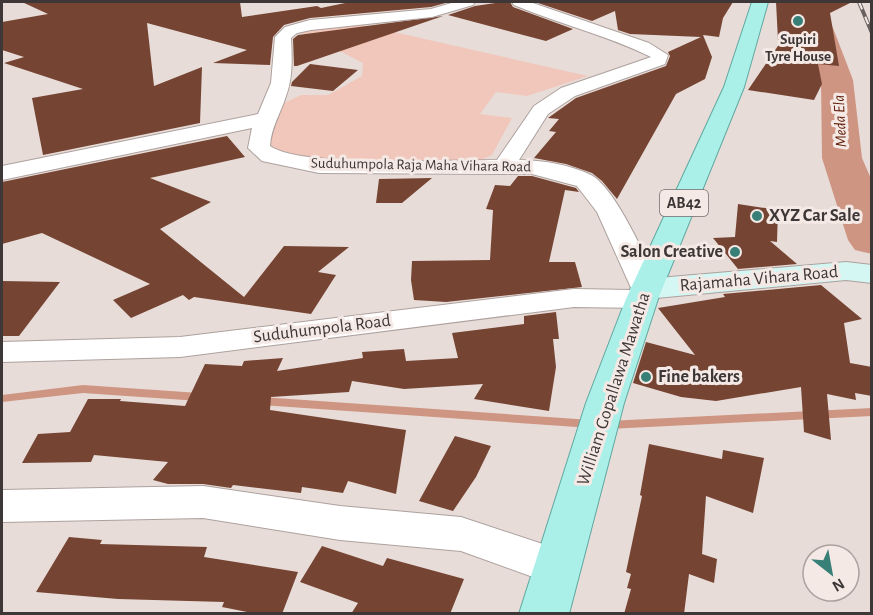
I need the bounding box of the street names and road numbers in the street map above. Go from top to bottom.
street label: Suduhumpola Raja Maha Vihara Road [311,156,531,174]
road number: AB42 [660,190,708,216]
street label: Rajamaha Vihara Road [679,263,839,295]
street label: William Gopallawa Mawatha [574,290,654,488]
street label: Suduhumpola Road [252,312,392,346]

